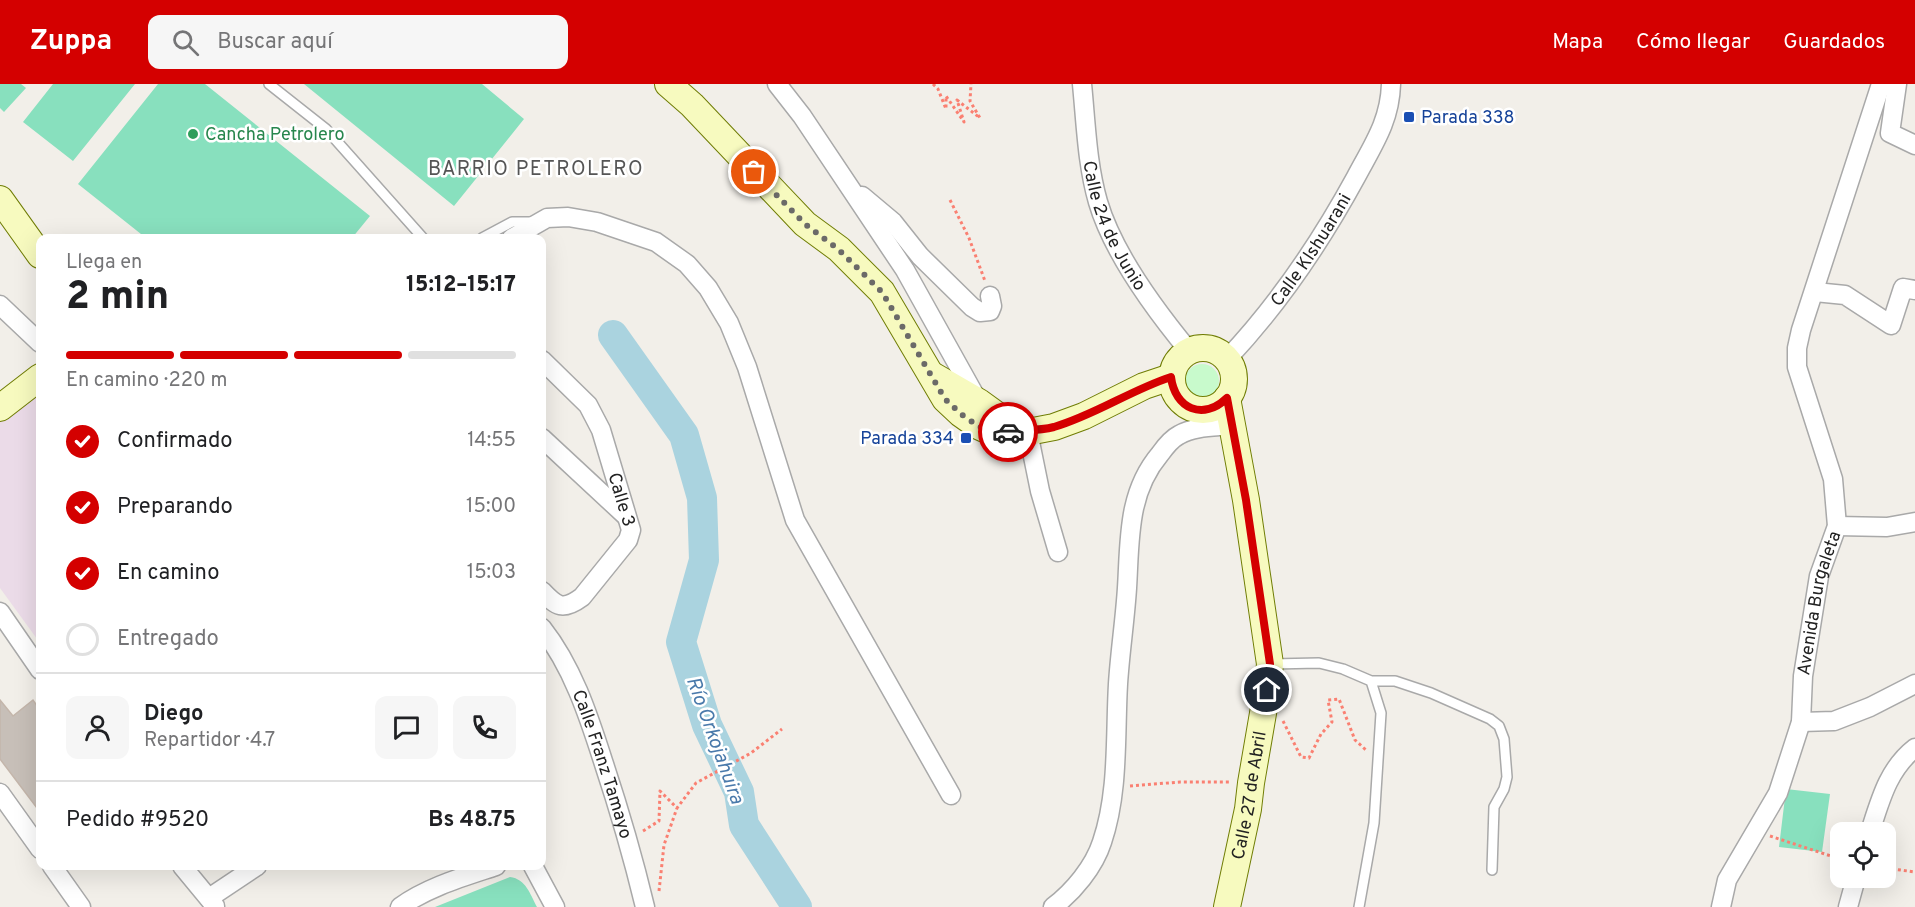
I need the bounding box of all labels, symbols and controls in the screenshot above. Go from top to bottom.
search box [148,15,568,69]
text: Zuppa [30,24,112,60]
icon: search [169,26,202,59]
text: Buscar aquí [217,29,333,56]
text: Mapa [1552,29,1603,56]
text: Cómo llegar [1636,29,1750,56]
text: Guardados [1783,29,1885,56]
place label: Parada 338 [1421,107,1515,130]
marker: Parada 338 [1402,110,1416,124]
place label: Cancha Petrolero [205,124,344,147]
marker: Cancha Petrolero [186,127,200,141]
pin [728,146,779,197]
icon: bag [737,155,770,188]
district label: BARRIO PETROLERO [428,157,644,183]
street label: Calle 24 de Junio [1077,159,1150,296]
street label: Calle KIshuarani [1266,190,1357,312]
text: Llega en [66,250,142,276]
text: 15:12–15:17 [406,272,516,299]
text: 2 min [66,274,169,323]
text: En camino · 220 m [66,368,228,394]
courier [978,402,1038,462]
icon: car [992,416,1025,449]
icon: check [66,425,99,458]
text: Confirmado [117,428,233,455]
text: 14:55 [467,428,516,454]
place label: Parada 334 [860,428,954,451]
marker: Parada 334 [959,431,973,445]
street label: Calle 3 [601,470,639,530]
icon: check [66,491,99,524]
text: Preparando [117,494,233,521]
text: 15:00 [466,494,516,520]
street label: Avenida Burgaleta [1793,528,1847,677]
icon: check [66,557,99,590]
text: En camino [117,560,219,587]
text: 15:03 [467,560,516,586]
text: Entregado [117,626,219,653]
pin [1241,664,1292,715]
water label: Río Orkojahuira [679,673,749,809]
icon: home [1250,673,1283,706]
street label: Calle Franz Tamayo [566,687,637,842]
button: person [66,696,129,759]
button: chat [375,696,438,759]
button: phone [453,696,516,759]
text: Diego [144,701,203,728]
text: Repartidor · 4.7 [144,728,275,754]
street label: Calle 27 de Abril [1227,729,1273,862]
text: Pedido #9520 [66,807,209,834]
text: Bs 48.75 [428,807,516,834]
map controls [1830,822,1896,888]
button: locate [1830,822,1896,888]

